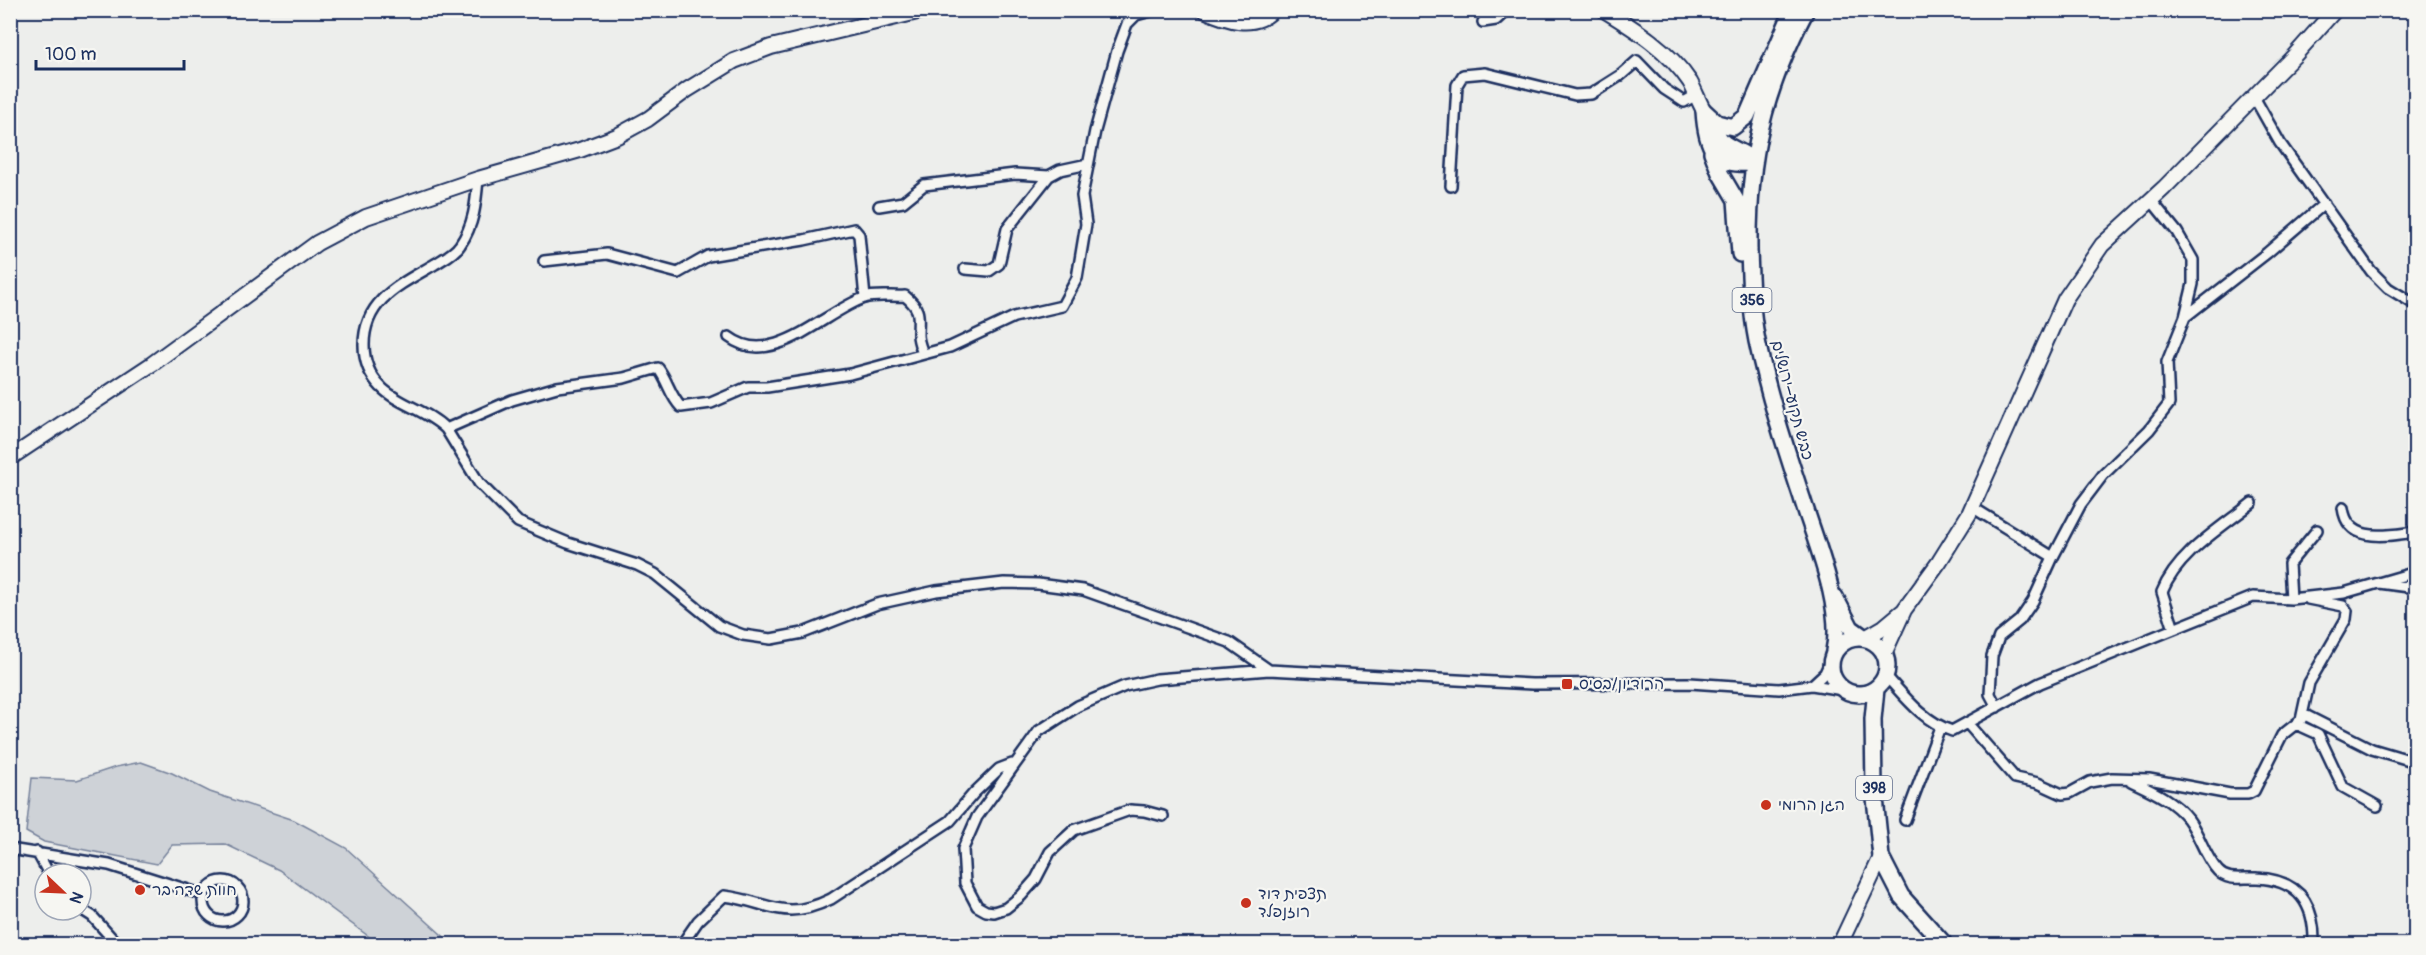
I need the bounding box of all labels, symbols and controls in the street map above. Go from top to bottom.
scale bar [36,33,184,71]
text: 100 m [45,43,97,66]
road number: 356 [1732,288,1772,312]
street label: כביש תקוע–ירושלים [1766,338,1818,462]
place label: הרודיון/בסיס [1579,674,1664,694]
marker: הרודיון/בסיס [1560,677,1574,691]
road number: 398 [1856,776,1892,800]
place label: הגן הרומי [1778,795,1845,815]
marker: הגן הרומי [1759,798,1773,812]
north arrow [33,862,93,922]
place label: חוות שדה בר [152,880,237,900]
marker: חוות שדה בר [133,883,147,897]
place label: תצפית דוד רוזנפלד [1258,884,1327,922]
text: N [64,889,87,907]
marker: תצפית דוד רוזנפלד [1239,896,1253,910]

